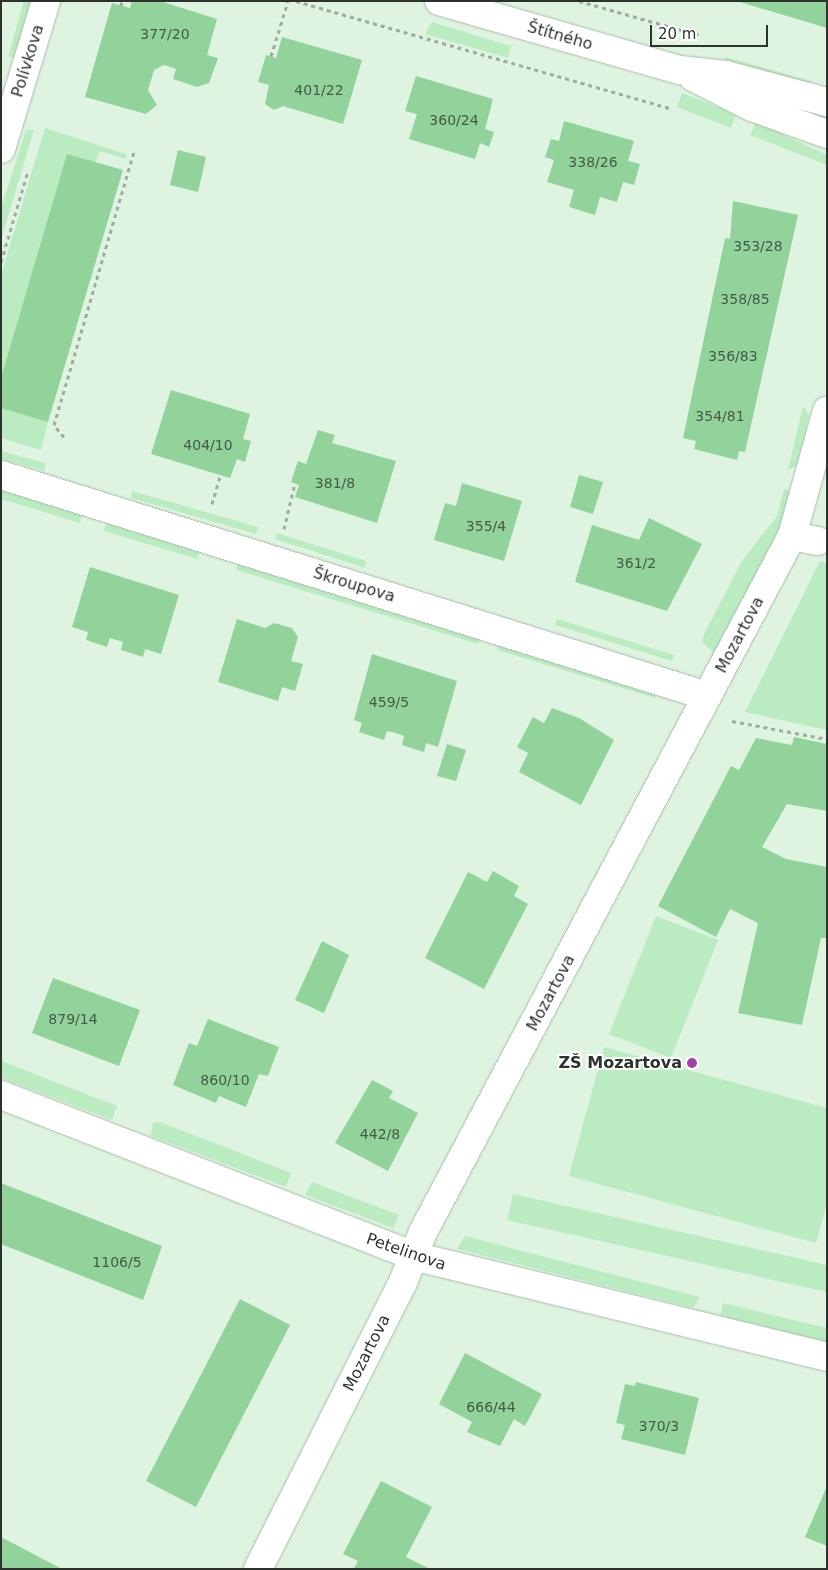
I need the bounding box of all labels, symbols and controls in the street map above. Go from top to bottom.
scale bar [653,15,770,47]
street label: Štítného [525,18,595,54]
street label: Polívkova [8,22,48,100]
text: 20 m [658,25,696,43]
house number: 377/20 [140,26,190,42]
house number: 401/22 [294,82,344,98]
house number: 360/24 [429,112,479,128]
house number: 338/26 [568,154,618,170]
house number: 353/28 [733,238,783,254]
house number: 358/85 [720,291,770,307]
house number: 356/83 [708,348,758,364]
house number: 354/81 [695,408,745,424]
house number: 404/10 [183,437,233,453]
house number: 381/8 [315,475,355,491]
house number: 355/4 [466,518,506,534]
house number: 361/2 [616,555,656,571]
street label: Škroupova [311,563,397,607]
street label: Mozartova [712,594,768,676]
house number: 459/5 [369,694,409,710]
street label: Mozartova [523,952,579,1034]
house number: 879/14 [48,1011,98,1027]
place label: ZŠ Mozartova [559,1053,682,1073]
marker: ZŠ Mozartova [686,1057,698,1069]
house number: 860/10 [200,1072,250,1088]
house number: 442/8 [360,1126,400,1142]
street label: Petelinova [364,1229,448,1275]
house number: 1106/5 [92,1254,142,1270]
street label: Mozartova [339,1311,395,1395]
house number: 666/44 [466,1399,516,1415]
house number: 370/3 [639,1418,679,1434]

